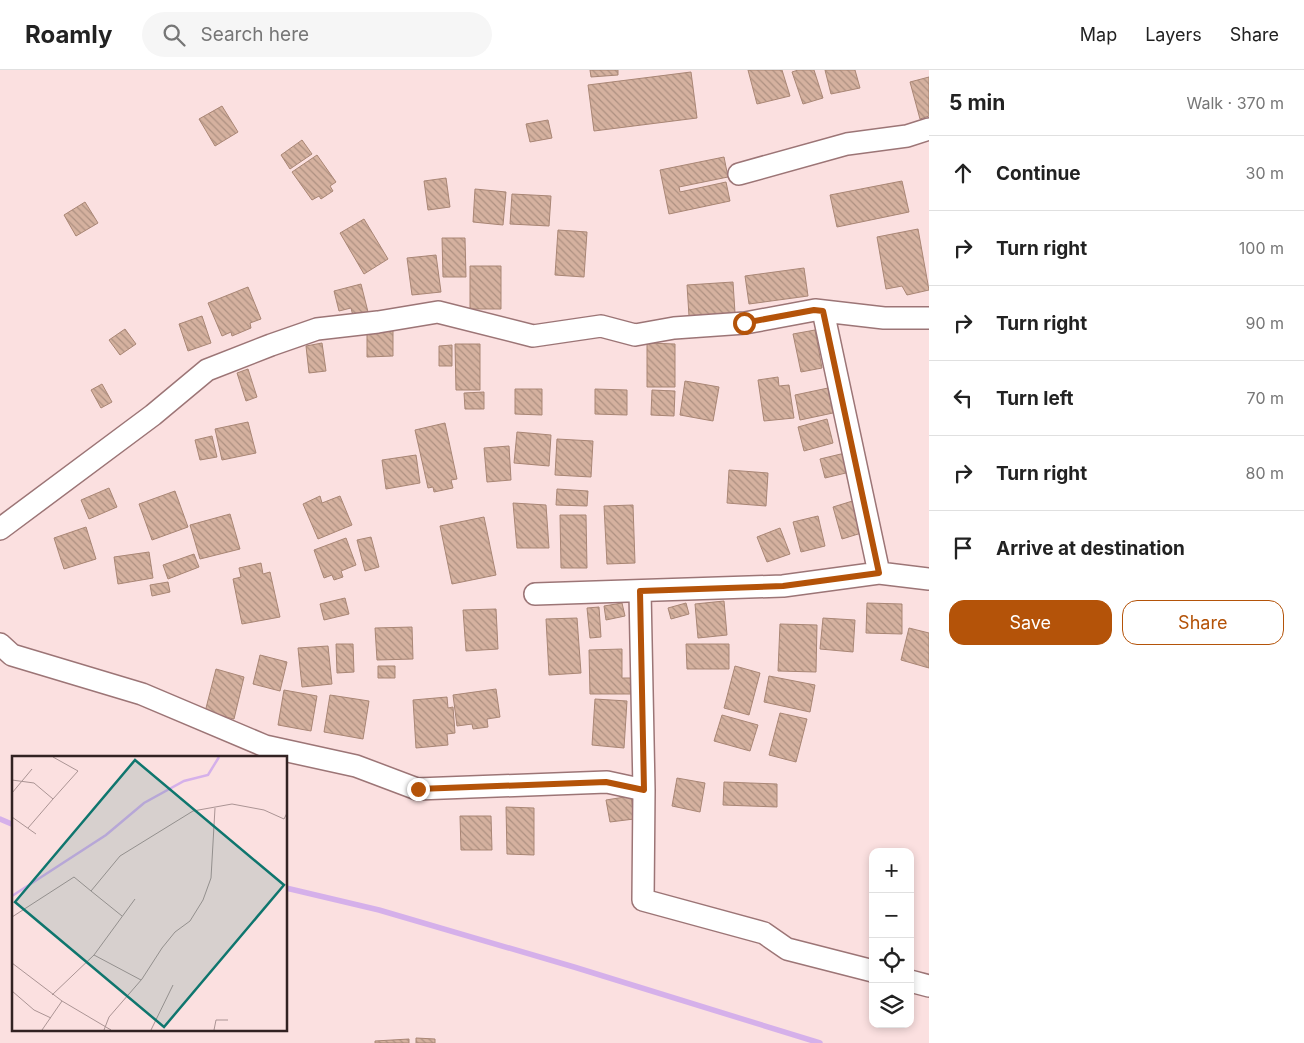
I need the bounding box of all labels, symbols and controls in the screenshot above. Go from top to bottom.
search box [142,12,492,57]
text: Roamly [25,20,112,49]
icon: search [160,21,188,49]
text: Search here [200,23,309,46]
text: Map [1080,24,1117,45]
text: Layers [1145,24,1202,45]
text: Share [1230,24,1279,45]
text: 5 min [949,90,1005,115]
text: Walk · 370 m [1187,93,1284,113]
icon: ahead [949,159,977,187]
text: Continue [996,162,1081,185]
text: 30 m [1246,163,1284,183]
icon: right [949,234,977,262]
text: Turn right [996,237,1087,260]
text: 100 m [1239,238,1284,258]
icon: right [949,309,977,337]
route start [733,312,756,335]
text: Turn right [996,312,1087,335]
text: 90 m [1245,313,1284,333]
icon: left [949,384,977,412]
text: Turn left [996,387,1074,410]
text: 70 m [1247,388,1284,408]
icon: right [949,459,977,487]
text: Turn right [996,462,1087,485]
text: 80 m [1245,463,1284,483]
icon: arrive [949,534,977,562]
text: Arrive at destination [996,537,1185,560]
button: Save [949,600,1112,645]
button: Share [1122,600,1284,645]
inset map [12,756,288,1030]
route end [407,778,430,801]
map controls [869,848,914,1028]
button: + [869,848,914,893]
button: − [869,893,914,938]
button: locate [869,938,914,983]
button: layers [869,983,914,1028]

